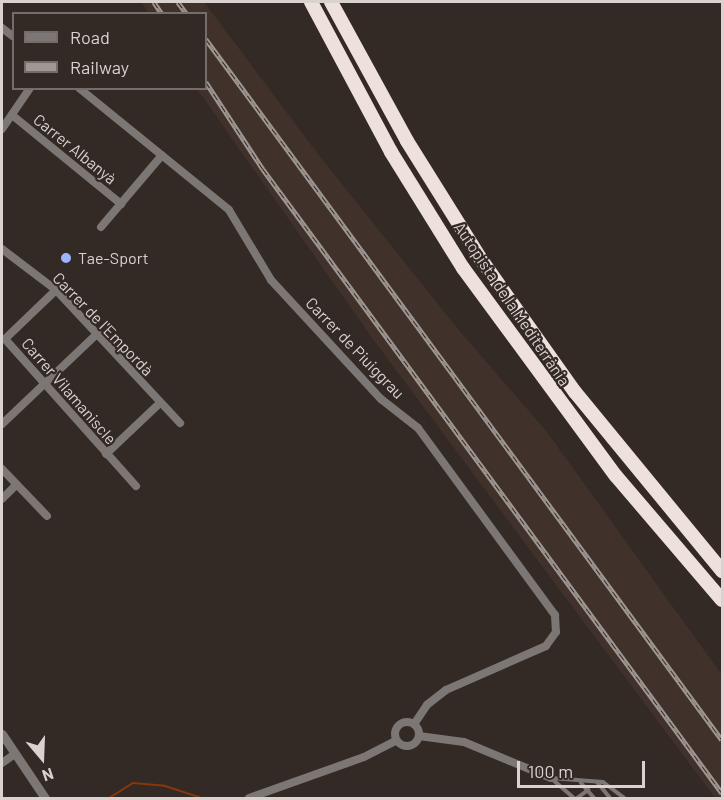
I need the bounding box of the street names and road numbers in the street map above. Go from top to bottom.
street label: Carrer Albanyà [30,110,120,188]
street label: Autopista de la Mediterrània [450,218,574,390]
street label: Carrer de l'Empordà [49,268,157,380]
street label: Carrer de Piuiggrau [302,293,408,403]
street label: Carrer Vilamaniscle [18,334,120,448]

